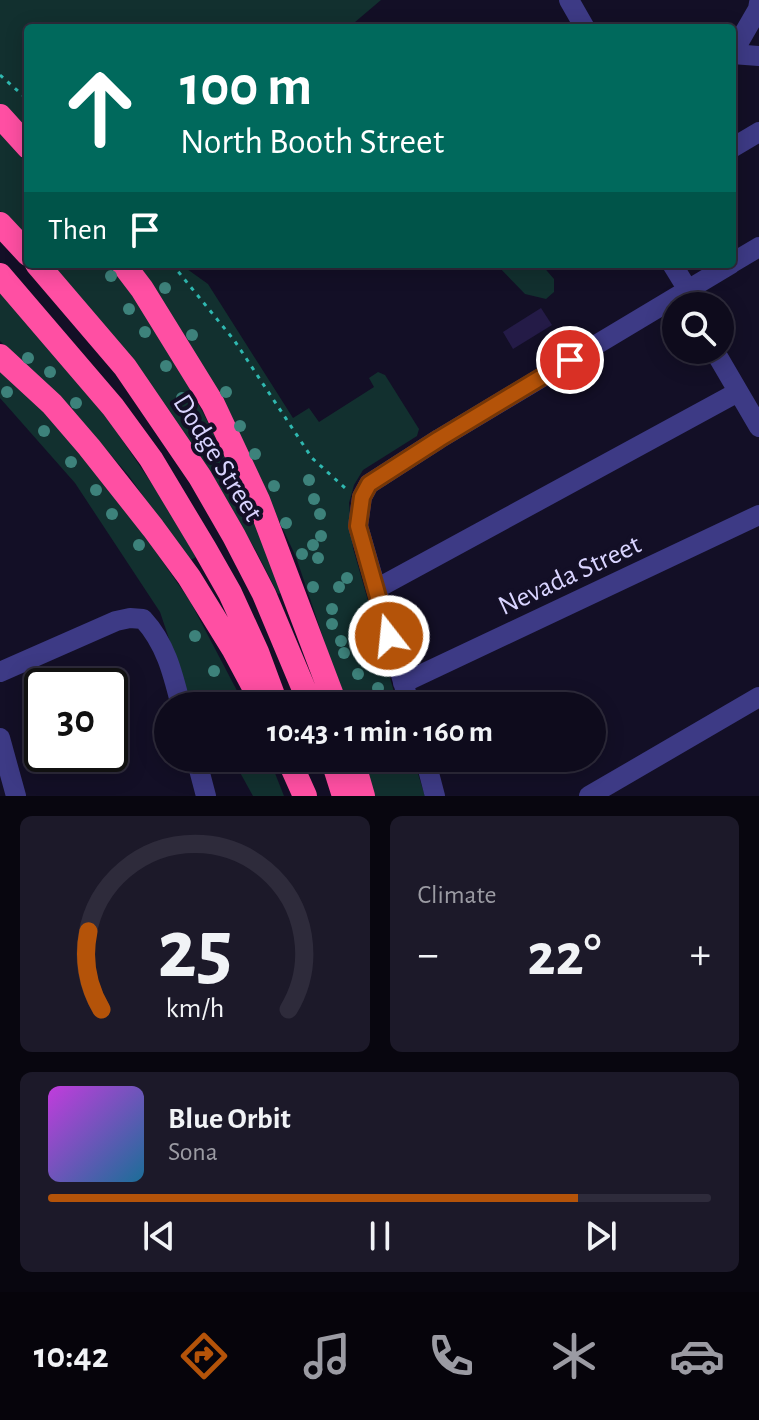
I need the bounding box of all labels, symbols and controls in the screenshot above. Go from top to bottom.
icon: ahead [48,56,152,160]
text: 100 m [180,59,312,115]
text: North Booth Street [180,124,444,160]
icon: arrive [123,208,167,252]
text: Then [48,215,107,245]
map controls [662,292,734,364]
button: search [662,292,734,364]
pin [536,326,604,394]
icon: arrive [548,338,592,382]
street label: Dodge Street [167,390,267,526]
street label: Nevada Street [494,531,645,621]
position arrow [347,594,431,678]
speed limit sign: 30 [24,668,128,772]
text: 10:43 · 1 min · 160 m [267,717,493,747]
text: Climate [418,882,496,908]
text: 25 [157,909,232,993]
text: 22° [527,926,601,986]
text: − [418,933,439,977]
text: + [690,933,711,977]
text: km/h [165,994,224,1023]
text: Blue Orbit [168,1104,291,1134]
text: Sona [168,1139,218,1165]
icon: previous [137,1214,181,1258]
icon: pause [358,1214,402,1258]
icon: next [579,1214,623,1258]
icon: directions [176,1328,232,1384]
icon: music [299,1328,355,1384]
icon: phone [423,1328,479,1384]
icon: climate [546,1328,602,1384]
icon: car [669,1328,725,1384]
text: 10:42 [34,1338,109,1374]

